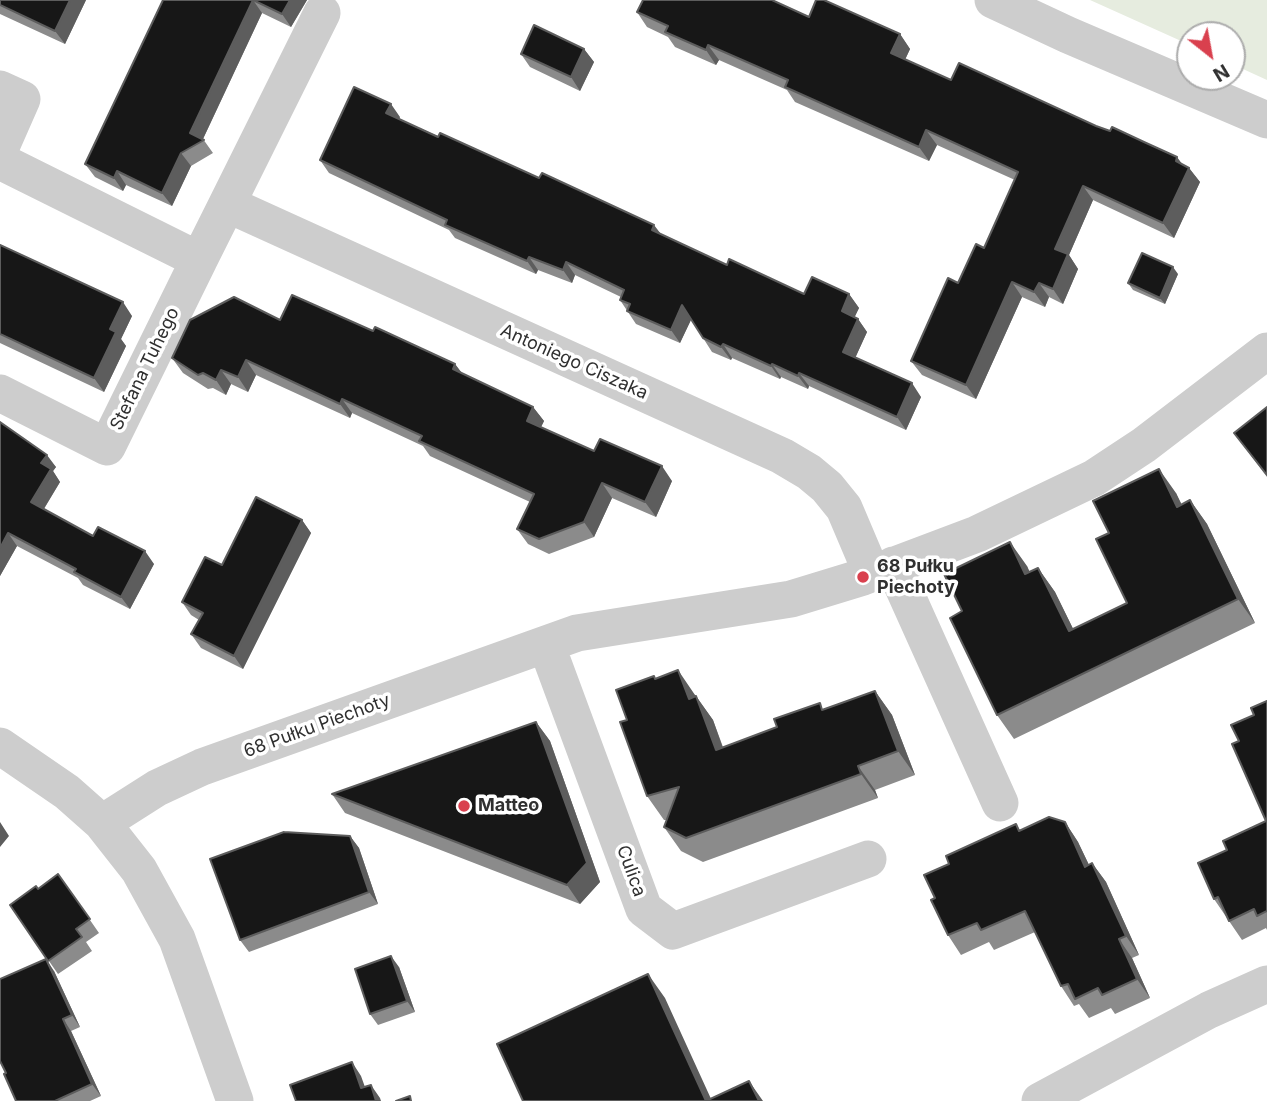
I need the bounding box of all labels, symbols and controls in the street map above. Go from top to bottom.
north arrow [1176,21,1246,91]
text: N [1209,59,1233,86]
street label: Stefana Tuhego [106,304,184,434]
street label: Antoniego Ciszaka [497,320,651,404]
place label: 68 Pułku Piechoty [877,556,955,598]
marker: 68 Pułku Piechoty [855,569,871,585]
street label: 68 Pułku Piechoty [241,690,393,762]
place label: Matteo [478,795,539,817]
marker: Matteo [456,798,472,814]
street label: Culica [612,842,650,900]

